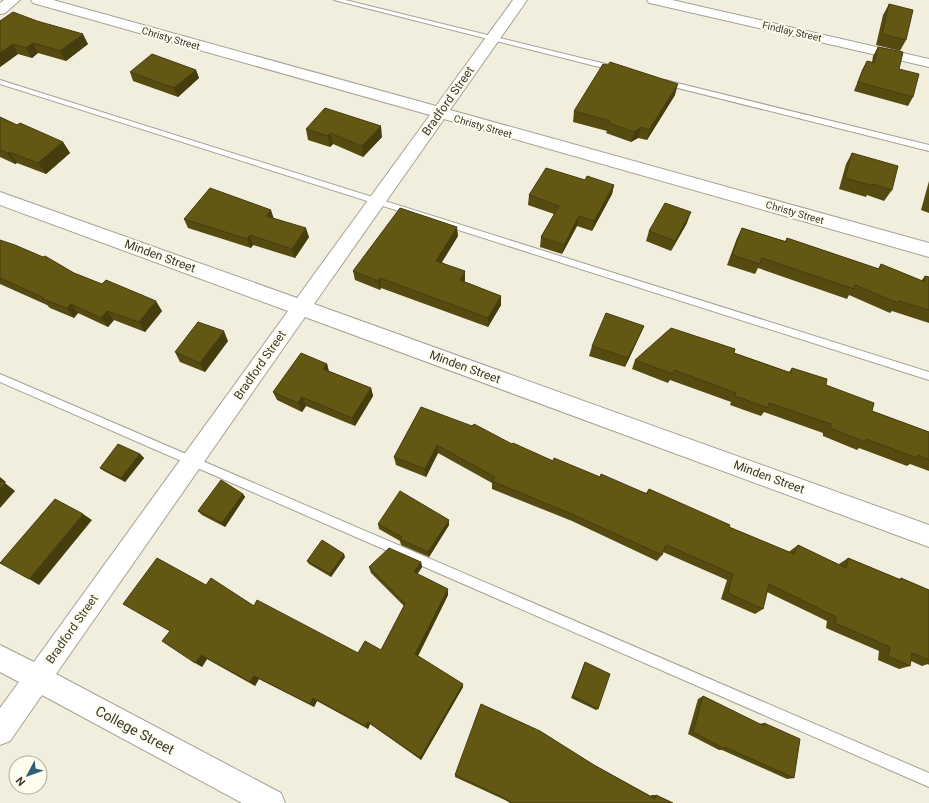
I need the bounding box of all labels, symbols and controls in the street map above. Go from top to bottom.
street label: Findlay Street [761,19,823,44]
street label: Christy Street [141,25,201,52]
street label: Bradford Street [419,64,477,138]
street label: Christy Street [453,113,513,140]
street label: Christy Street [765,199,825,226]
street label: Minden Street [123,237,197,275]
street label: Bradford Street [231,328,289,402]
street label: Minden Street [428,348,502,386]
street label: Minden Street [732,458,806,496]
street label: Bradford Street [43,592,101,666]
street label: College Street [93,703,178,758]
north arrow [8,755,48,795]
text: N [13,774,28,788]

